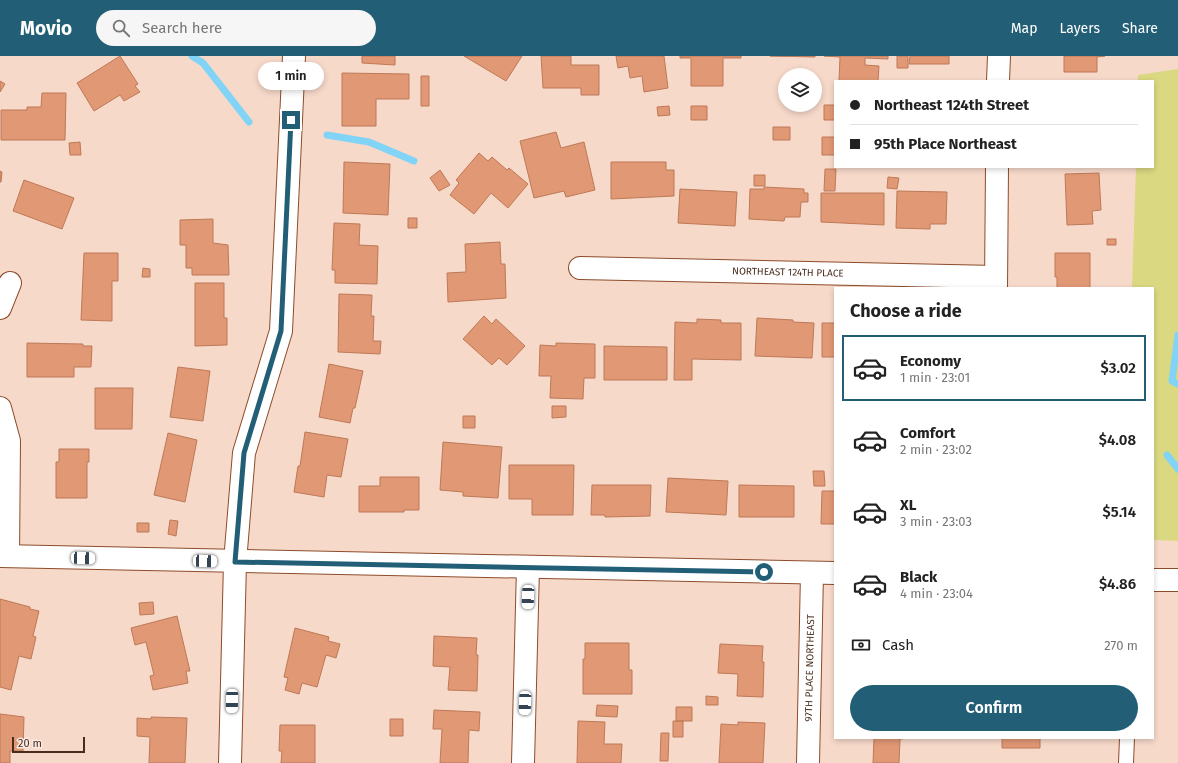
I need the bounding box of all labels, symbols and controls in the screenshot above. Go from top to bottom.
search box [96,10,376,46]
text: Movio [20,17,72,40]
icon: search [110,17,132,39]
text: Search here [142,19,222,37]
text: Map [1011,20,1037,37]
text: Layers [1059,20,1100,37]
text: Share [1122,20,1158,37]
callout: 1 min [258,62,324,90]
text: 1 min [275,68,307,83]
map controls [778,68,822,112]
button: layers [778,68,822,112]
text: Northeast 124th Street [874,96,1029,114]
route end [282,111,300,129]
text: 95th Place Northeast [874,135,1017,153]
street label: NORTHEAST 124TH PLACE [732,265,844,280]
text: Choose a ride [850,300,962,322]
icon: car [852,350,888,386]
text: Economy [900,352,961,370]
text: $3.02 [1100,359,1136,377]
text: 1 min · 23:01 [900,370,970,385]
icon: car [852,422,888,458]
text: Comfort [900,424,956,442]
text: $4.08 [1099,431,1136,449]
text: 2 min · 23:02 [900,442,972,457]
icon: car [852,494,888,530]
text: XL [900,496,916,514]
text: $5.14 [1103,503,1136,521]
text: 3 min · 23:03 [900,514,972,529]
car [71,552,95,564]
car [193,555,217,567]
route start [755,563,773,581]
icon: car [852,566,888,602]
text: Black [900,568,937,586]
text: $4.86 [1099,575,1136,593]
car [522,585,534,609]
text: 4 min · 23:04 [900,586,973,601]
street label: 97TH PLACE NORTHEAST [803,613,817,722]
icon: cash [850,634,872,656]
text: Cash [882,636,914,654]
text: 270 m [1104,638,1138,653]
button: Confirm [850,685,1138,731]
car [226,689,238,713]
car [519,691,531,715]
scale bar [12,735,85,754]
text: 20 m [18,737,42,750]

